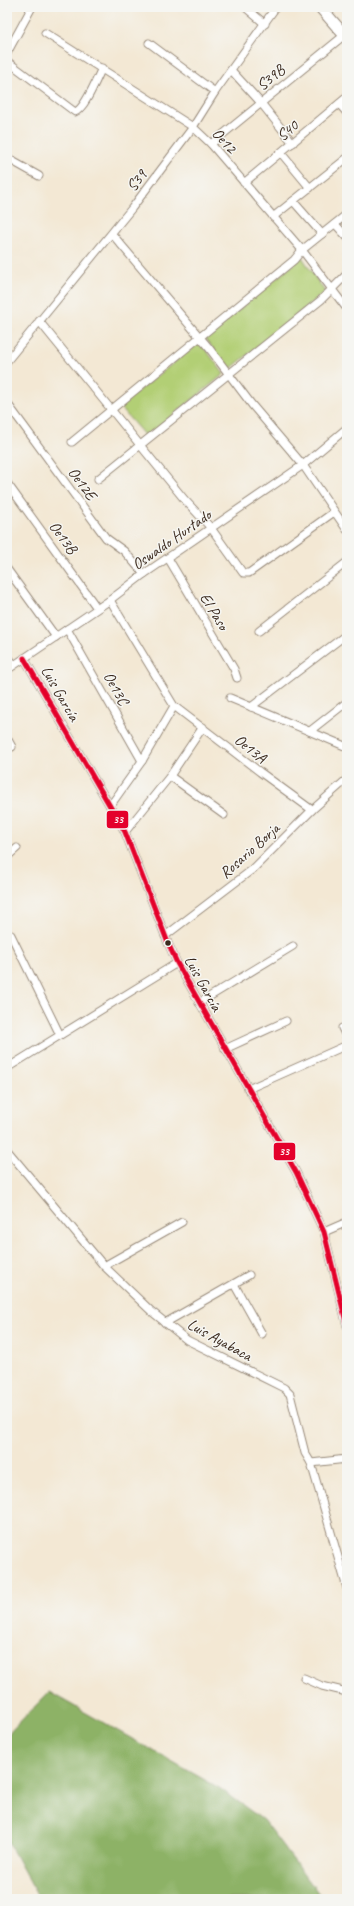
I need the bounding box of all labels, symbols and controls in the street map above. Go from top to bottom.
street label: S39B [252,59,290,95]
street label: S40 [273,115,304,146]
street label: Oe12 [208,124,242,159]
street label: S39 [122,164,153,195]
street label: Oe12E [64,463,102,506]
street label: Oswaldo Hurtado [128,504,217,574]
street label: Oe13B [45,517,83,559]
street label: El Paso [195,589,234,636]
street label: Luis García [36,662,84,726]
street label: Oe13C [99,668,134,710]
street label: Oe13A [230,730,271,768]
line badge: 33 [106,810,129,829]
text: 33 [113,812,124,826]
street label: Rosario Borja [216,818,285,883]
unlabelled marker [163,938,173,948]
street label: Luis García [180,952,227,1016]
line badge: 33 [273,1142,296,1161]
text: 33 [279,1144,290,1158]
street label: Luis Ayabaca [184,1314,257,1366]

